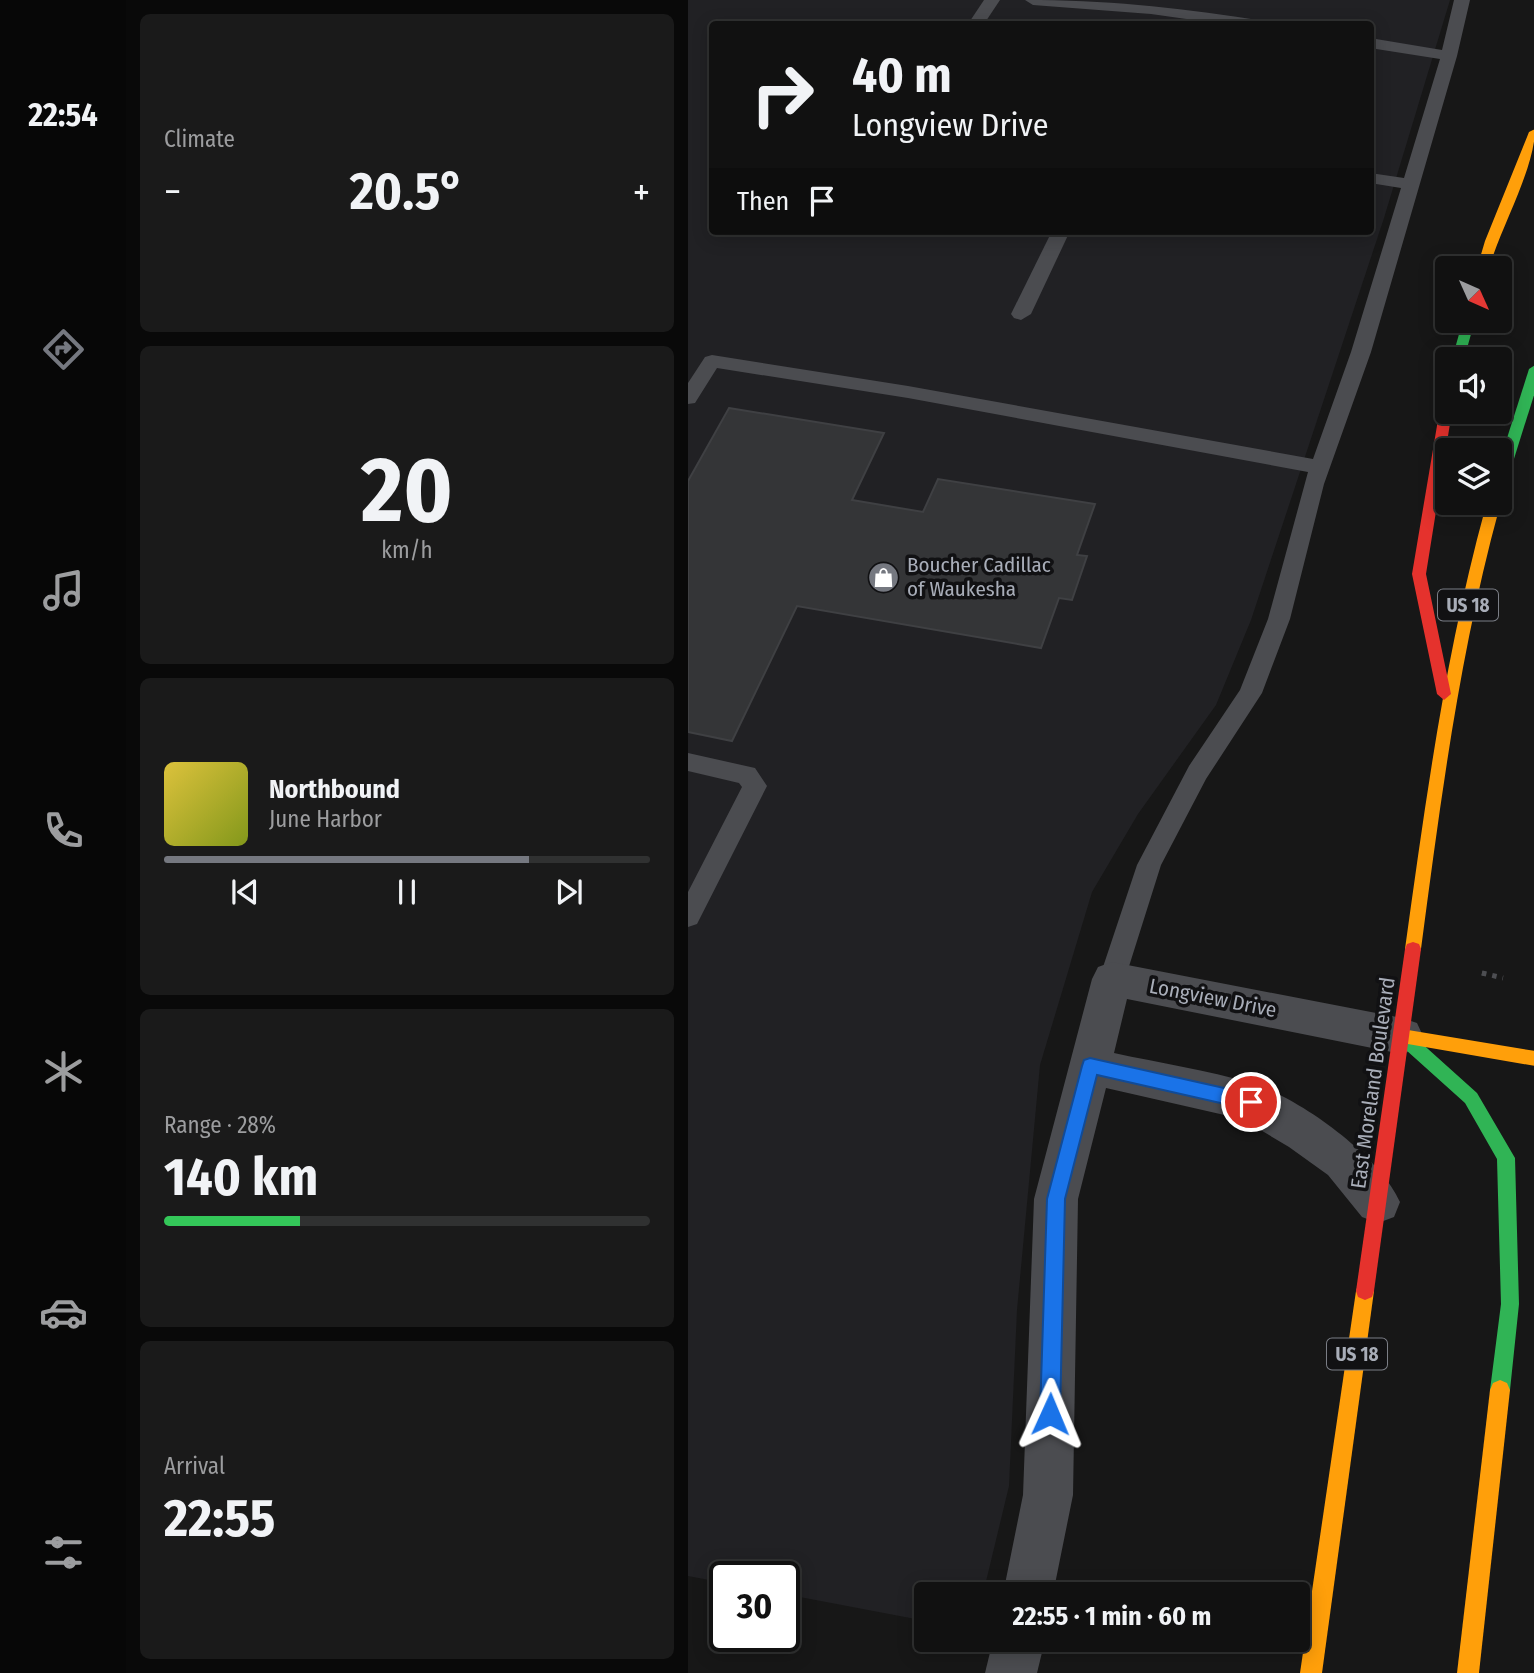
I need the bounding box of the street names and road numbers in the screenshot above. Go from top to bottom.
road number: US 18 [1438,590,1498,620]
street label: Longview Drive [1147,973,1279,1023]
street label: East Moreland Boulevard [1345,976,1401,1190]
road number: US 18 [1327,1338,1387,1370]

